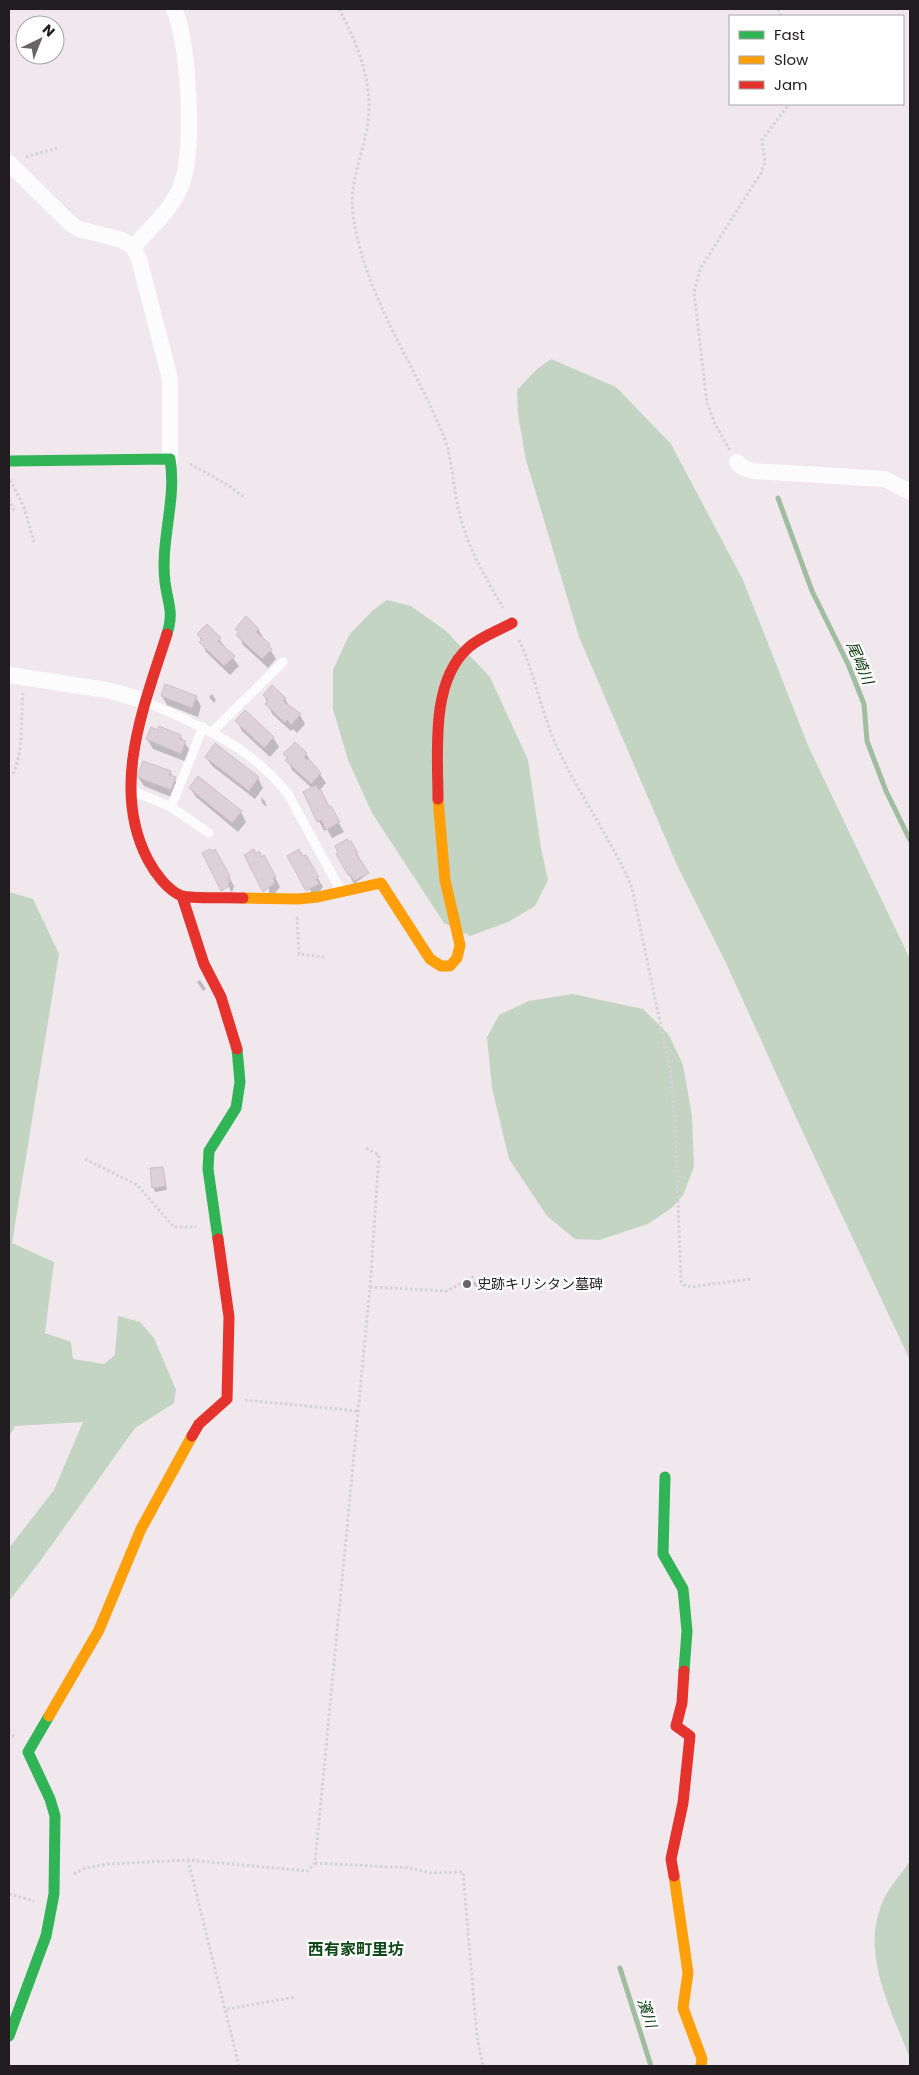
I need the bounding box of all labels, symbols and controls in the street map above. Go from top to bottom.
north arrow [15,15,65,65]
legend [729,15,904,105]
text: N [38,20,60,41]
text: Fast [774,24,805,45]
text: Slow [774,49,809,70]
text: Jam [774,74,808,95]
water label: 尾崎川 [842,638,880,689]
place label: 史跡キリシタン墓碑 [477,1274,603,1294]
marker: 史跡キリシタン墓碑 [461,1278,473,1290]
district label: 西有家町里坊 [308,1938,404,1961]
water label: 濱川 [633,1995,663,2032]

